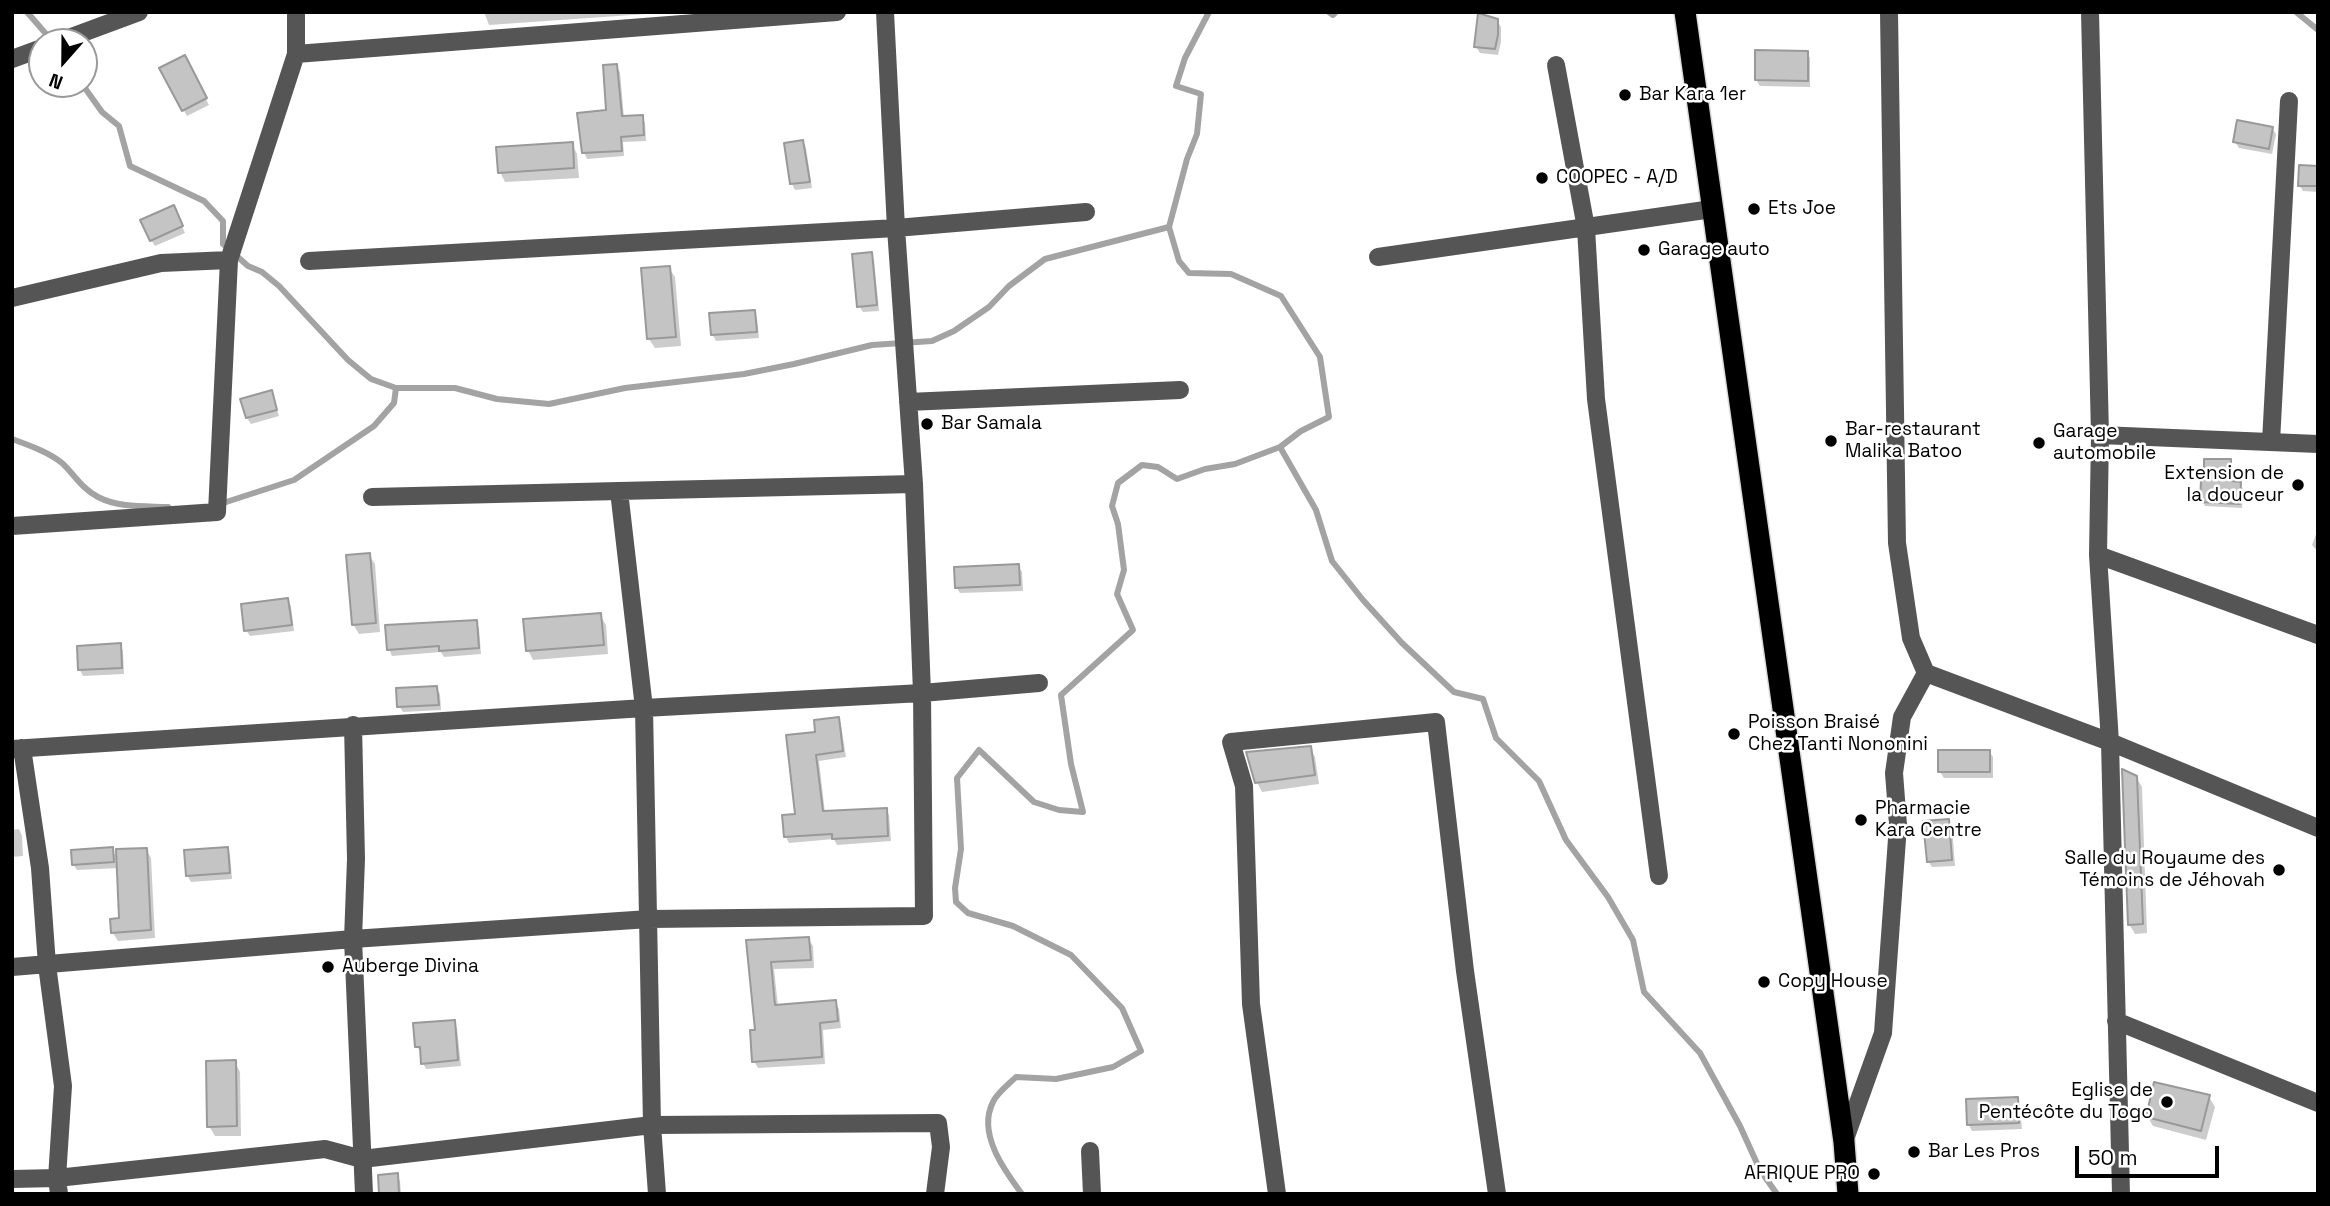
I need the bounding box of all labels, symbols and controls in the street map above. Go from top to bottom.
north arrow [28,28,98,98]
text: N [46,67,66,95]
place label: Bar Kara 1er [1639,84,1746,106]
marker: Bar Kara 1er [1617,87,1633,103]
place label: COOPEC - A/D [1556,167,1678,189]
marker: COOPEC - A/D [1534,170,1550,186]
place label: Ets Joe [1768,198,1836,220]
marker: Ets Joe [1746,201,1762,217]
place label: Garage auto [1658,239,1770,261]
marker: Garage auto [1636,242,1652,258]
place label: Bar Samala [941,413,1042,435]
marker: Bar Samala [919,416,935,432]
place label: Bar-restaurant Malika Batoo [1845,419,1981,463]
place label: Garage automobile [2053,421,2156,465]
marker: Bar-restaurant Malika Batoo [1823,433,1839,449]
marker: Garage automobile [2031,435,2047,451]
place label: Extension de la douceur [2164,463,2284,507]
marker: Extension de la douceur [2290,477,2306,493]
place label: Poisson Braisé Chez Tanti Nononini [1748,712,1928,756]
marker: Poisson Braisé Chez Tanti Nononini [1726,726,1742,742]
place label: Pharmacie Kara Centre [1875,798,1982,842]
marker: Pharmacie Kara Centre [1853,812,1869,828]
place label: Salle du Royaume des Témoins de Jéhovah [2065,848,2265,892]
marker: Salle du Royaume des Témoins de Jéhovah [2271,862,2287,878]
place label: Auberge Divina [342,956,479,978]
marker: Auberge Divina [320,959,336,975]
place label: Copy House [1778,971,1888,993]
marker: Copy House [1756,974,1772,990]
place label: Eglise de Pentécôte du Togo [1979,1080,2153,1124]
marker: Eglise de Pentécôte du Togo [2159,1094,2175,1110]
scale bar [2078,1132,2222,1176]
place label: Bar Les Pros [1928,1141,2040,1163]
marker: Bar Les Pros [1906,1144,1922,1160]
text: 50 m [2088,1144,2138,1171]
place label: AFRIQUE PRO [1744,1163,1860,1185]
marker: AFRIQUE PRO [1866,1166,1882,1182]

